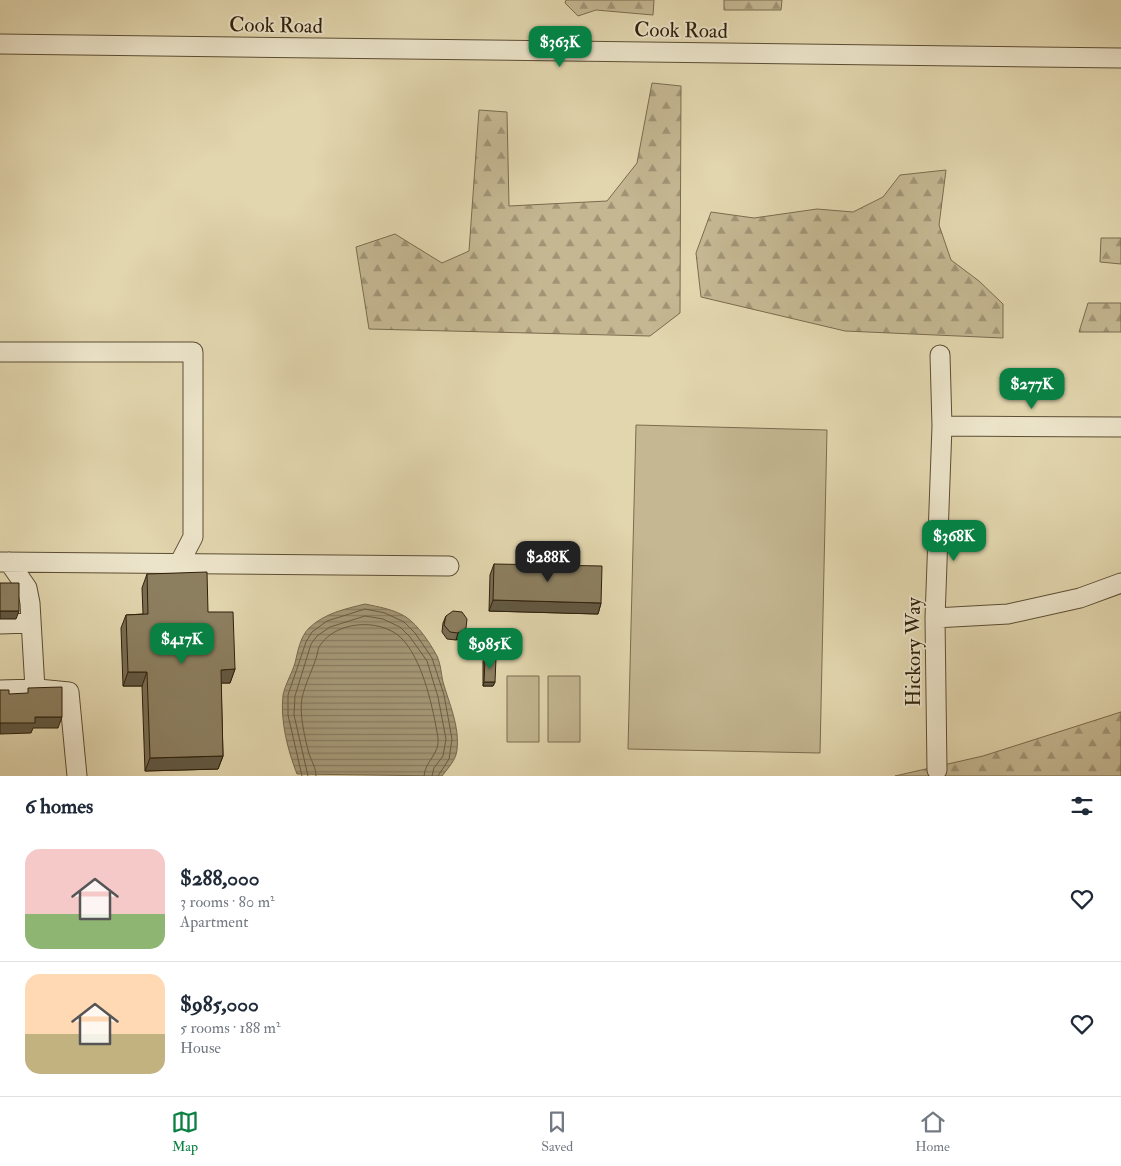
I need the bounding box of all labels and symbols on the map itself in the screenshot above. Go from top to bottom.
street label: Cook Road [229,11,324,40]
street label: Cook Road [634,16,729,45]
pin: $363K [525,26,595,68]
pin: $277K [997,368,1067,410]
pin: $368K [919,520,989,562]
pin: $288K [513,540,583,583]
street label: Hickory Way [900,596,927,707]
pin: $417K [147,622,217,665]
pin: $985K [455,628,525,670]

